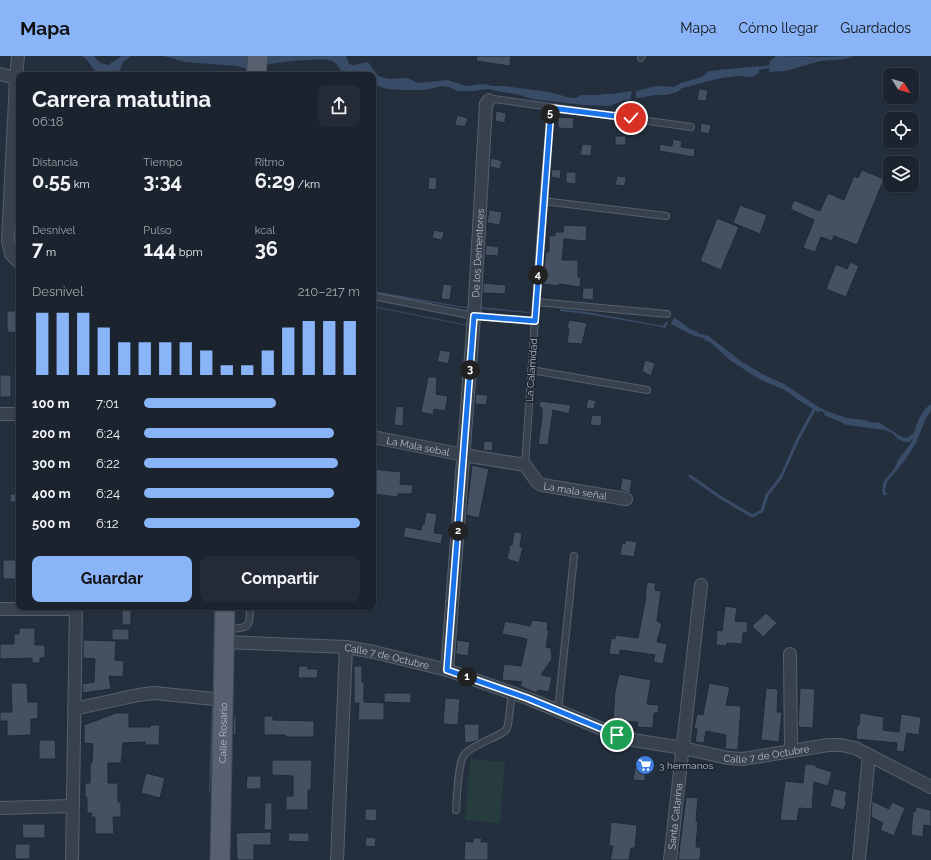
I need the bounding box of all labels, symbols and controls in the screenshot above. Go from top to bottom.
text: Mapa [20,17,70,39]
text: Mapa [680,20,716,36]
text: Cómo llegar [738,20,818,36]
text: Guardados [840,20,911,36]
north arrow [883,68,919,104]
map controls [883,68,919,192]
button: share [318,85,360,127]
text: Carrera matutina [32,86,211,112]
pin [614,101,648,135]
pin: 5 [540,104,560,124]
text: 5 [547,107,553,120]
icon: check [620,107,642,129]
button: locate [883,112,919,148]
text: 06:18 [32,114,64,129]
text: Distancia [32,156,78,169]
text: Tiempo [143,156,182,169]
text: Ritmo [255,156,285,169]
button: layers [883,156,919,192]
text: 0.55 [32,169,71,193]
text: 3:34 [143,169,182,193]
text: 6:29 [255,169,295,193]
text: km [71,178,90,191]
text: /km [295,178,320,191]
street label: De los Dementores [470,208,486,298]
text: Desnivel [32,224,76,237]
text: Pulso [143,224,172,237]
text: kcal [255,224,275,237]
text: 7 [32,237,43,261]
text: 144 [143,237,176,261]
text: 36 [255,237,278,261]
text: m [43,246,56,259]
text: bpm [176,246,203,259]
pin: 4 [528,265,548,285]
text: 4 [535,268,541,281]
text: Desnivel [32,284,83,299]
text: 210–217 m [298,284,360,299]
street label: La Calamidad [524,338,539,402]
pin: 3 [460,360,480,380]
text: 3 [467,363,473,376]
text: 100 m [32,396,70,411]
text: 7:01 [96,396,119,411]
text: 200 m [32,426,71,441]
text: 6:24 [96,426,120,441]
street label: La Mala sebal [386,435,451,458]
text: 300 m [32,456,70,471]
text: 6:22 [96,456,120,471]
street label: La mala señal [543,480,608,502]
text: 400 m [32,486,71,501]
text: 6:24 [96,486,120,501]
text: 500 m [32,516,70,531]
text: 6:12 [96,516,119,531]
pin: 2 [448,521,468,541]
text: 2 [455,524,461,537]
button: Guardar [32,556,192,602]
button: Compartir [200,556,360,602]
street label: Calle 7 de Octubre [344,642,430,671]
pin: 1 [457,667,477,687]
text: 1 [464,670,470,683]
street label: Calle Rosario [217,703,229,763]
pin [600,718,634,752]
icon: arrive [606,724,628,746]
street label: Calle 7 de Octubre [722,743,810,765]
supermarket icon: 3 hermanos [634,754,656,776]
place label: 3 hermanos [659,760,714,771]
street label: Santa Catarina [666,783,685,850]

